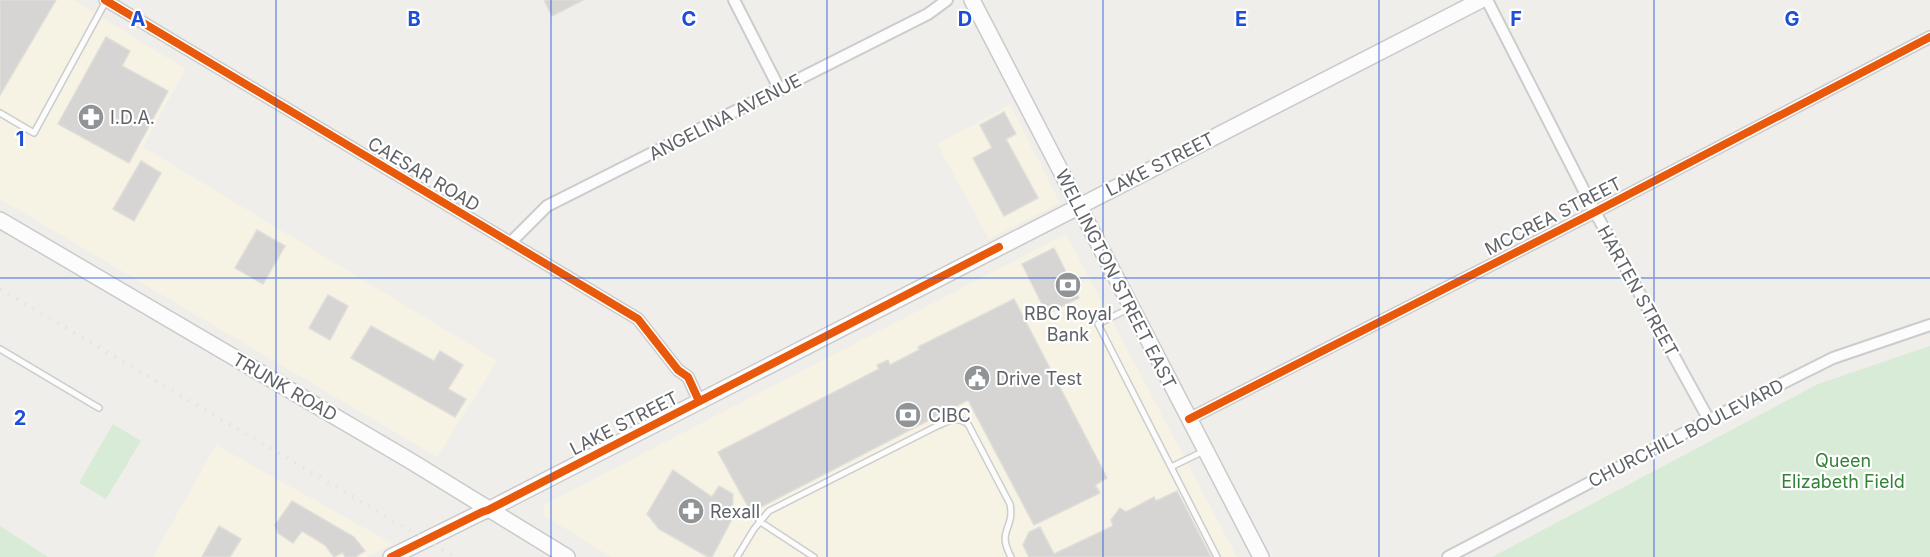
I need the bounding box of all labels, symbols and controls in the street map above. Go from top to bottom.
text: A [131,7,146,31]
text: B [407,7,421,31]
text: C [682,7,696,31]
text: D [958,7,972,31]
text: E [1235,7,1247,31]
text: F [1510,7,1522,31]
text: G [1784,7,1800,31]
street label: ANGELINA AVENUE [645,69,805,165]
pharmacy icon: I.D.A. [76,102,106,132]
place label: I.D.A. [110,107,155,128]
text: 1 [16,127,24,151]
street label: LAKE STREET [1102,128,1218,200]
street label: CAESAR ROAD [364,132,484,216]
street label: WELLINGTON STREET EAST [1051,166,1181,392]
street label: MCCREA STREET [1481,172,1625,260]
street label: HARTEN STREET [1593,222,1683,360]
bank icon: RBC Royal Bank [1053,270,1083,300]
place label: RBC Royal Bank [1024,303,1112,345]
street label: TRUNK ROAD [229,349,341,425]
public building icon: Drive Test [962,363,992,393]
place label: Drive Test [996,368,1082,389]
street label: CHURCHILL BOULEVARD [1585,375,1787,491]
street label: LAKE STREET [566,387,682,459]
bank icon: CIBC [893,400,923,430]
place label: CIBC [928,405,971,426]
text: 2 [14,406,26,430]
park label: Queen Elizabeth Field [1781,450,1905,492]
pharmacy icon: Rexall [676,496,706,526]
place label: Rexall [710,501,760,522]

